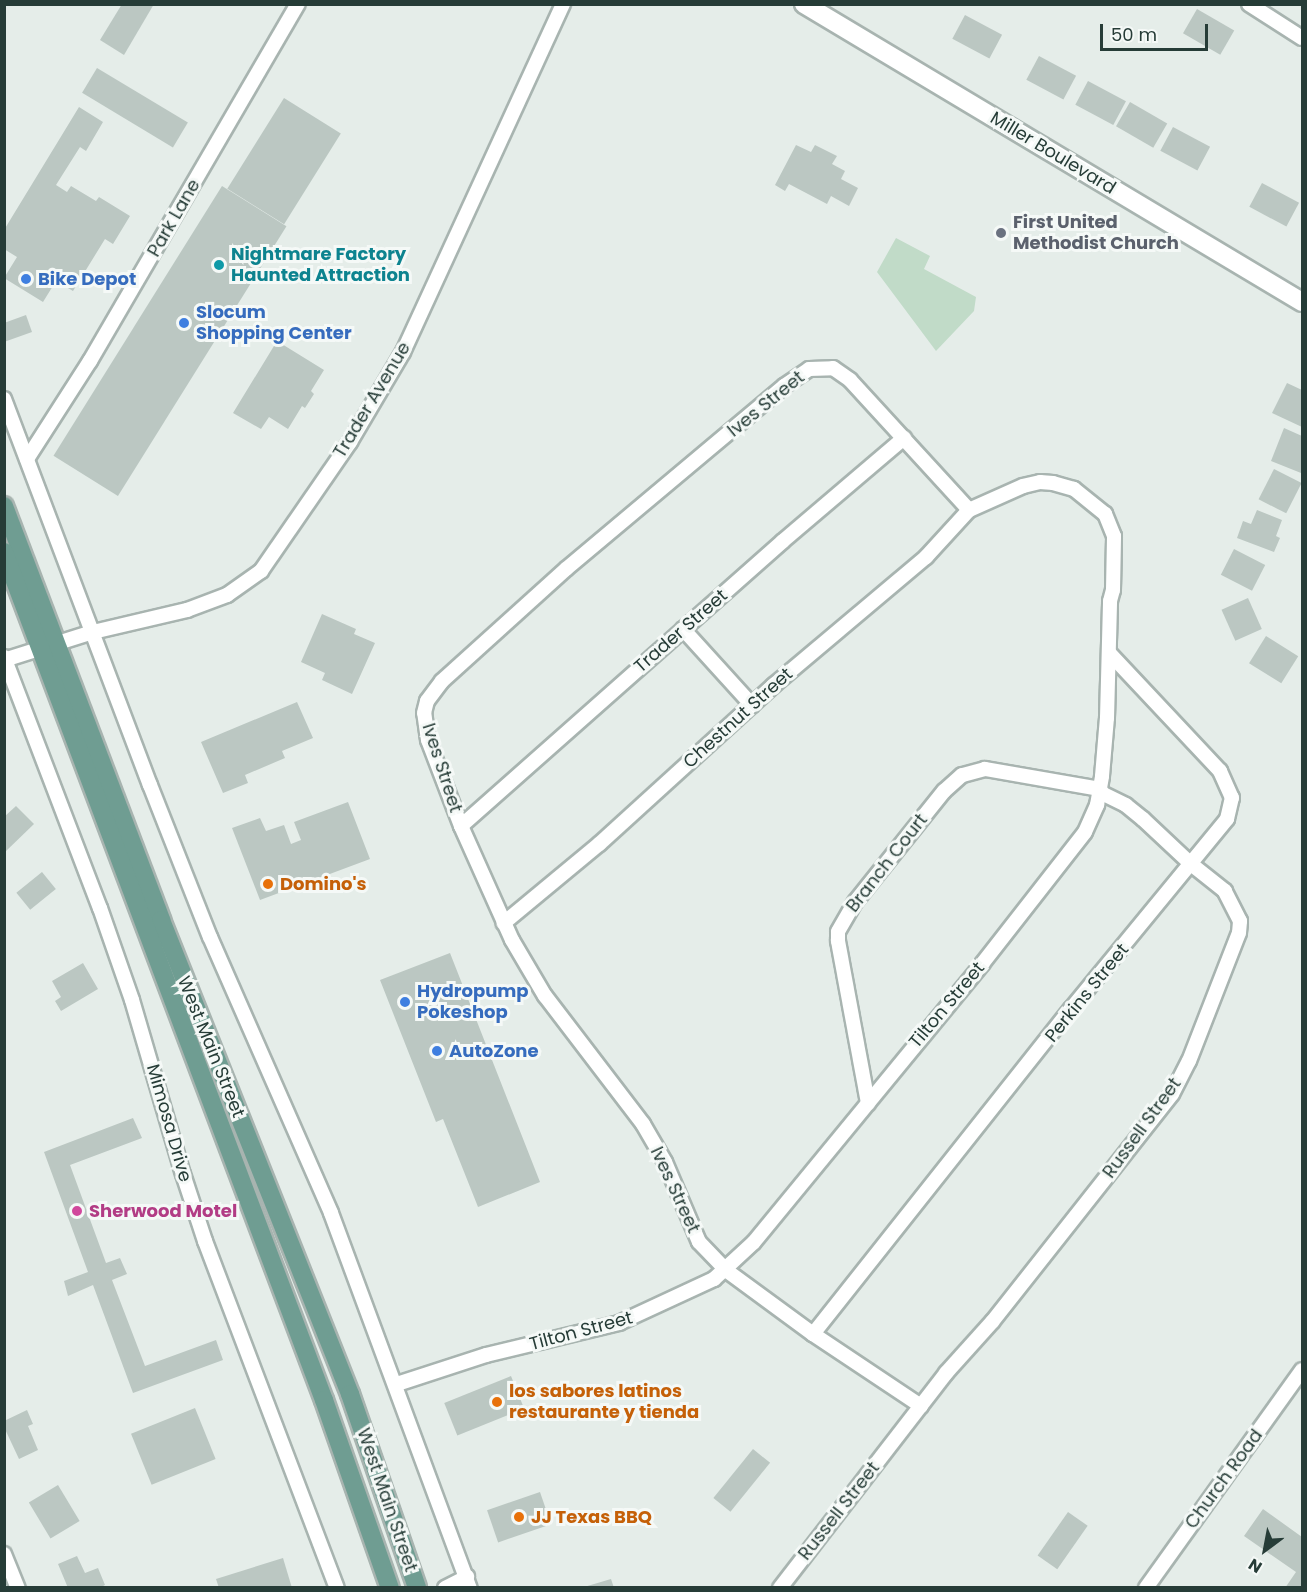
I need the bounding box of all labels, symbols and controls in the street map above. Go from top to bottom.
scale bar [1103,12,1211,50]
text: 50 m [1111,22,1157,47]
street label: Miller Boulevard [986,107,1120,199]
street label: Park Lane [143,175,205,261]
place label: First United Methodist Church [1013,212,1179,254]
marker: First United Methodist Church [994,226,1008,240]
place label: Nightmare Factory Haunted Attraction [231,244,410,286]
marker: Nightmare Factory Haunted Attraction [212,258,226,272]
place label: Bike Depot [38,268,136,290]
marker: Bike Depot [19,272,33,286]
place label: Slocum Shopping Center [196,302,352,344]
marker: Slocum Shopping Center [177,316,191,330]
street label: Trader Avenue [329,338,415,462]
street label: Ives Street [723,366,809,442]
street label: Trader Street [630,585,732,677]
street label: Chestnut Street [679,663,797,773]
street label: Ives Street [417,721,467,815]
street label: Branch Court [842,810,932,916]
place label: Domino's [280,873,367,895]
marker: Domino's [261,877,275,891]
street label: Perkins Street [1041,939,1133,1047]
street label: Tilton Street [905,958,989,1052]
street label: West Main Street [173,973,249,1121]
place label: Hydropump Pokeshop [417,981,529,1024]
marker: Hydropump Pokeshop [398,995,412,1009]
place label: AutoZone [449,1040,539,1062]
marker: AutoZone [430,1044,444,1058]
street label: Mimosa Drive [142,1062,196,1184]
street label: Russell Street [1098,1074,1186,1182]
street label: Ives Street [646,1143,704,1237]
place label: Sherwood Motel [89,1200,237,1222]
marker: Sherwood Motel [70,1204,84,1218]
street label: Tilton Street [527,1307,635,1355]
place label: los sabores latinos restaurante y tienda [509,1381,699,1424]
marker: los sabores latinos restaurante y tienda [490,1395,504,1409]
street label: West Main Street [352,1425,422,1575]
street label: Church Road [1181,1425,1267,1533]
street label: Russell Street [794,1458,884,1564]
place label: JJ Texas BBQ [531,1506,652,1528]
marker: JJ Texas BBQ [512,1510,526,1524]
north arrow [1235,1520,1295,1580]
text: N [1244,1553,1266,1579]

